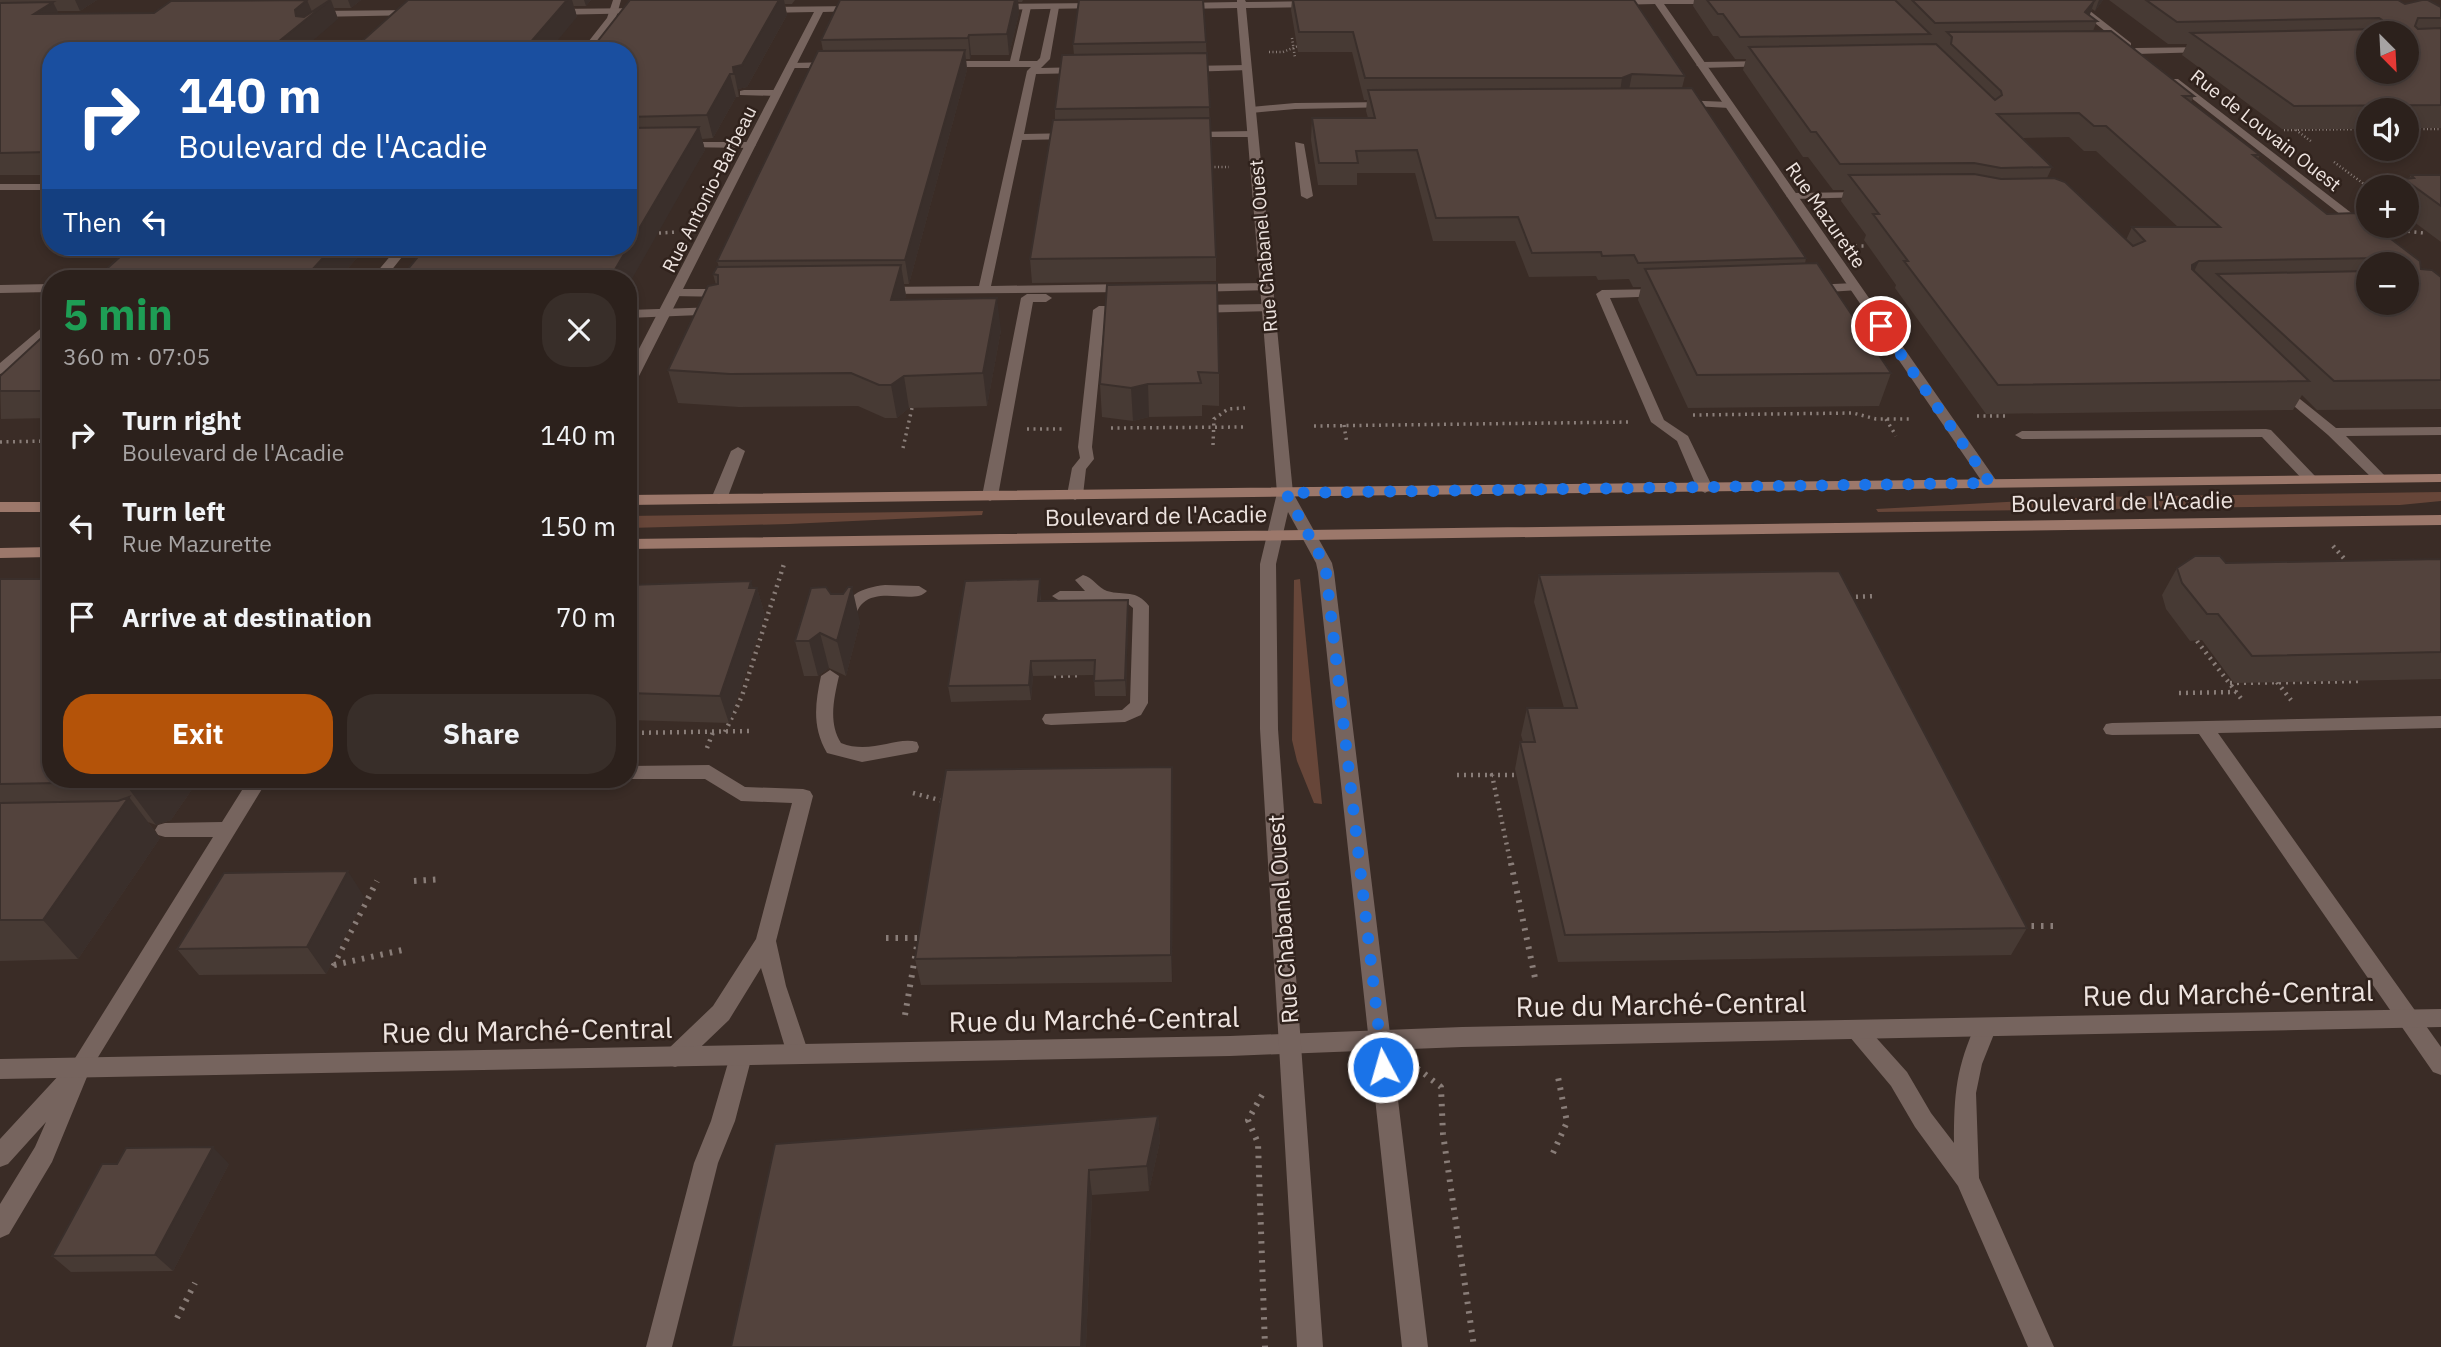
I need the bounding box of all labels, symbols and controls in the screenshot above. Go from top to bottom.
north arrow [2356,21,2418,84]
map controls [2356,21,2419,315]
text: 140 m [178,63,322,126]
street label: Rue de Louvain Ouest [2186,64,2346,196]
icon: right [63,70,154,161]
button: sound [2356,98,2419,161]
street label: Rue Antonio-Barbeau [657,102,761,276]
text: Boulevard de l'Acadie [178,125,488,167]
street label: Rue Mazurette [1781,157,1871,273]
street label: Rue Chabanel Ouest [1244,159,1282,333]
button: + [2356,175,2419,238]
icon: left [136,203,174,241]
text: Then [63,205,122,239]
button: − [2356,252,2419,315]
text: 5 min [63,287,173,342]
button: close [542,293,616,367]
pin [1851,296,1911,356]
icon: arrive [1862,307,1900,345]
text: 360 m · 07:05 [63,341,210,371]
text: Turn right [122,403,241,437]
icon: right [63,416,101,454]
text: 140 m [540,418,616,452]
text: Boulevard de l'Acadie [122,437,345,467]
street label: Boulevard de l'Acadie [2010,484,2234,518]
text: Turn left [122,494,225,528]
street label: Boulevard de l'Acadie [1044,498,1268,532]
icon: left [63,507,101,545]
text: 150 m [540,509,616,543]
text: Rue Mazurette [122,528,272,558]
icon: arrive [63,598,101,636]
text: Arrive at destination [122,600,372,634]
text: 70 m [556,600,616,634]
button: Exit [63,694,333,774]
button: Share [347,694,616,774]
street label: Rue Chabanel Ouest [1260,813,1304,1025]
street label: Rue du Marché-Central [2082,972,2374,1014]
street label: Rue du Marché-Central [1515,983,1807,1025]
street label: Rue du Marché-Central [948,998,1240,1040]
street label: Rue du Marché-Central [381,1009,673,1051]
position arrow [1346,1030,1420,1104]

